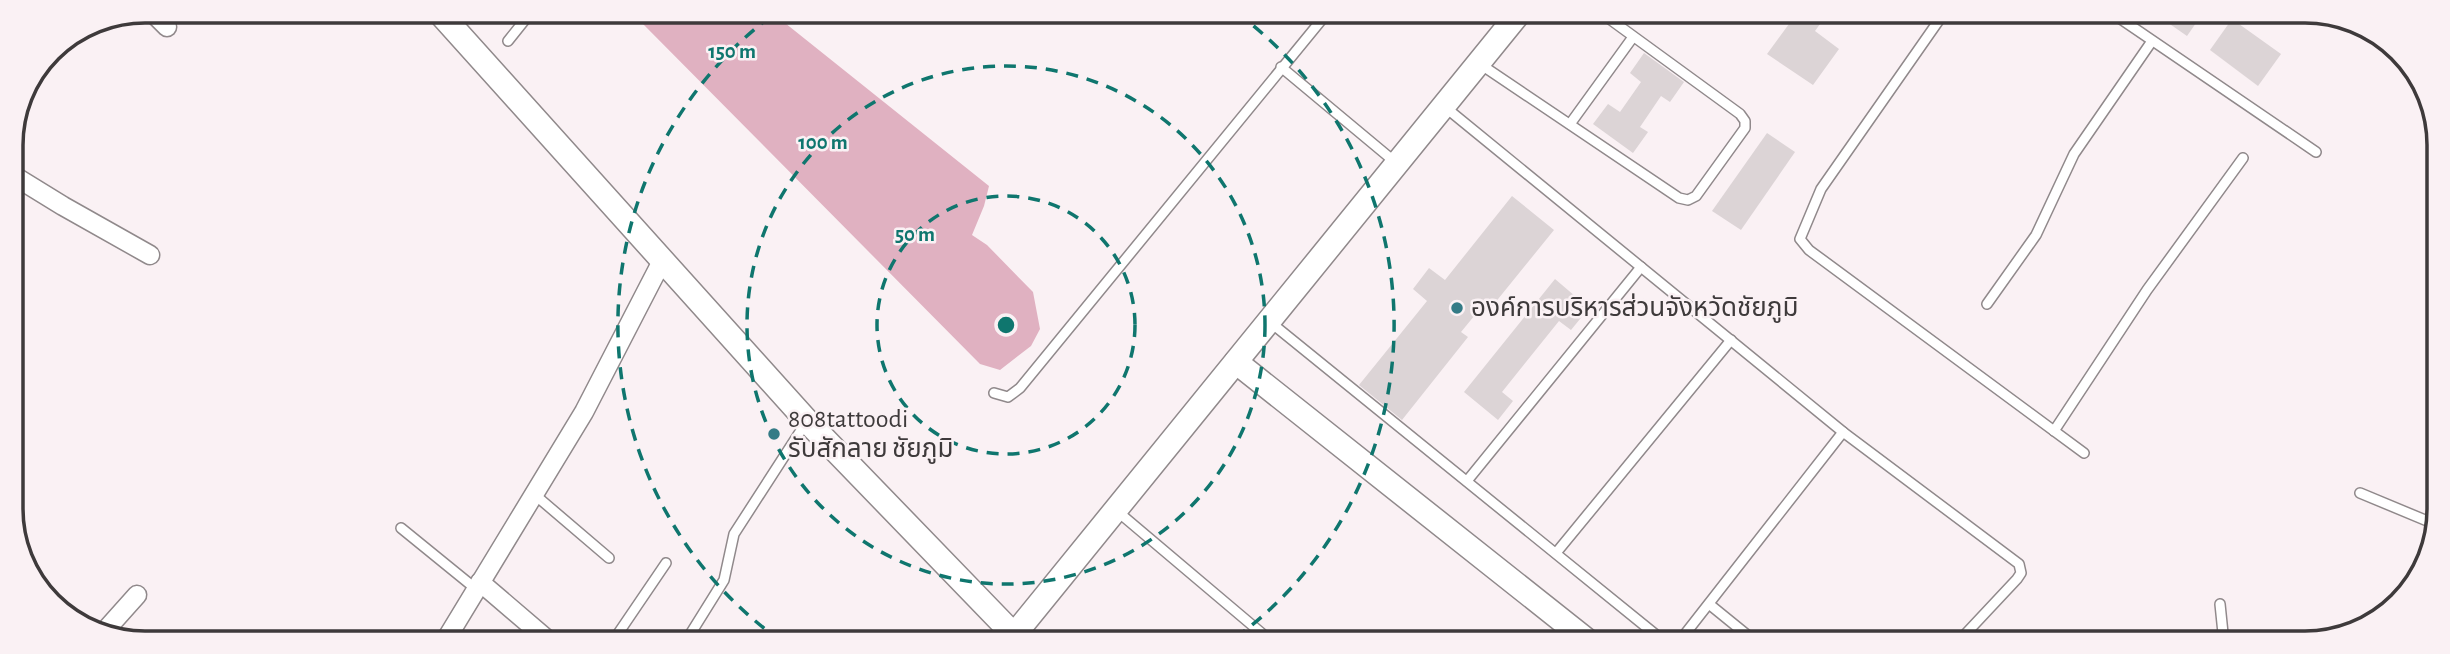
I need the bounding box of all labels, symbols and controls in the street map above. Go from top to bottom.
text: 150 m [708,41,756,62]
text: 100 m [798,132,848,153]
text: 50 m [895,224,935,245]
place label: องค์การบริหารส่วนจังหวัดชัยภูมิ [1471,293,1798,323]
marker: องค์การบริหารส่วนจังหวัดชัยภูมิ [1449,300,1465,316]
centre of rings [994,313,1018,337]
place label: 808tattoodi รับสักลาย ชัยภูมิ [788,406,953,464]
marker: 808tattoodi รับสักลาย ชัยภูมิ [766,426,782,442]

